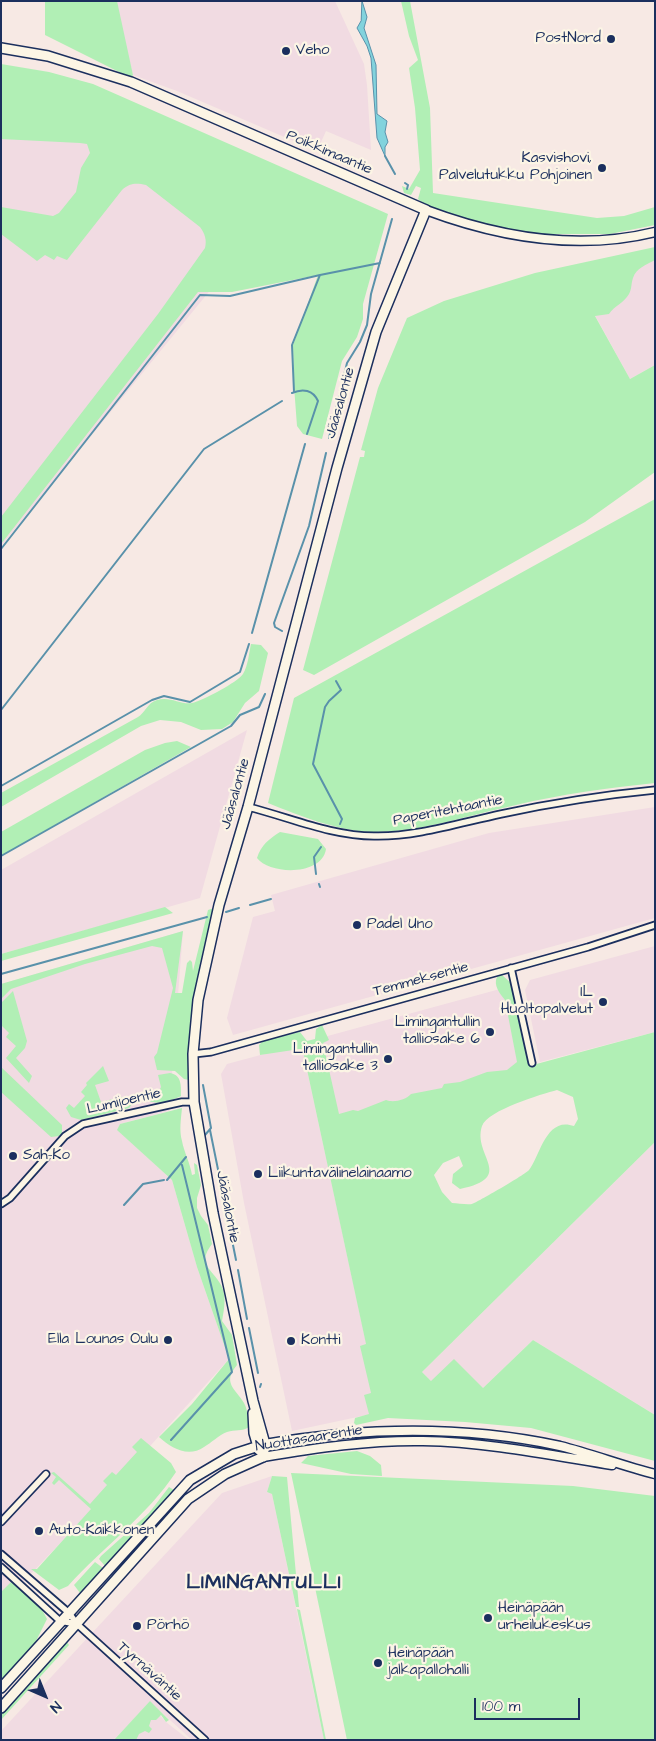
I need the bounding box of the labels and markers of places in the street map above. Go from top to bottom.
place label: PostNord [536,30,601,48]
marker: PostNord [605,33,617,45]
place label: Veho [296,42,329,60]
marker: Veho [280,45,292,57]
place label: Kasvishovi, Palvelutukku Pohjoinen [439,150,592,185]
marker: Kasvishovi, Palvelutukku Pohjoinen [596,162,608,174]
place label: Padel Uno [367,916,433,934]
marker: Padel Uno [351,919,363,931]
place label: IL Huoltopalvelut [501,984,593,1019]
marker: IL Huoltopalvelut [597,996,609,1008]
place label: Limingantullin talliosake 6 [395,1014,480,1049]
marker: Limingantullin talliosake 6 [484,1026,496,1038]
place label: Limingantullin talliosake 3 [293,1041,378,1076]
marker: Limingantullin talliosake 3 [382,1053,394,1065]
place label: Sah-Ko [23,1147,70,1165]
marker: Sah-Ko [7,1150,19,1162]
place label: Liikuntavälinelainaamo [268,1165,412,1183]
marker: Liikuntavälinelainaamo [252,1168,264,1180]
place label: Ella Lounas Oulu [48,1331,158,1349]
place label: Kontti [301,1332,340,1350]
marker: Ella Lounas Oulu [162,1334,174,1346]
marker: Kontti [285,1335,297,1347]
place label: Auto-Kaikkonen [49,1522,154,1540]
marker: Auto-Kaikkonen [33,1525,45,1537]
place label: Heinäpään urheilukeskus [498,1600,591,1635]
marker: Heinäpään urheilukeskus [482,1612,494,1624]
place label: Pörhö [147,1617,189,1635]
marker: Pörhö [131,1620,143,1632]
place label: Heinäpään jalkapallohalli [388,1645,469,1680]
marker: Heinäpään jalkapallohalli [372,1657,384,1669]

